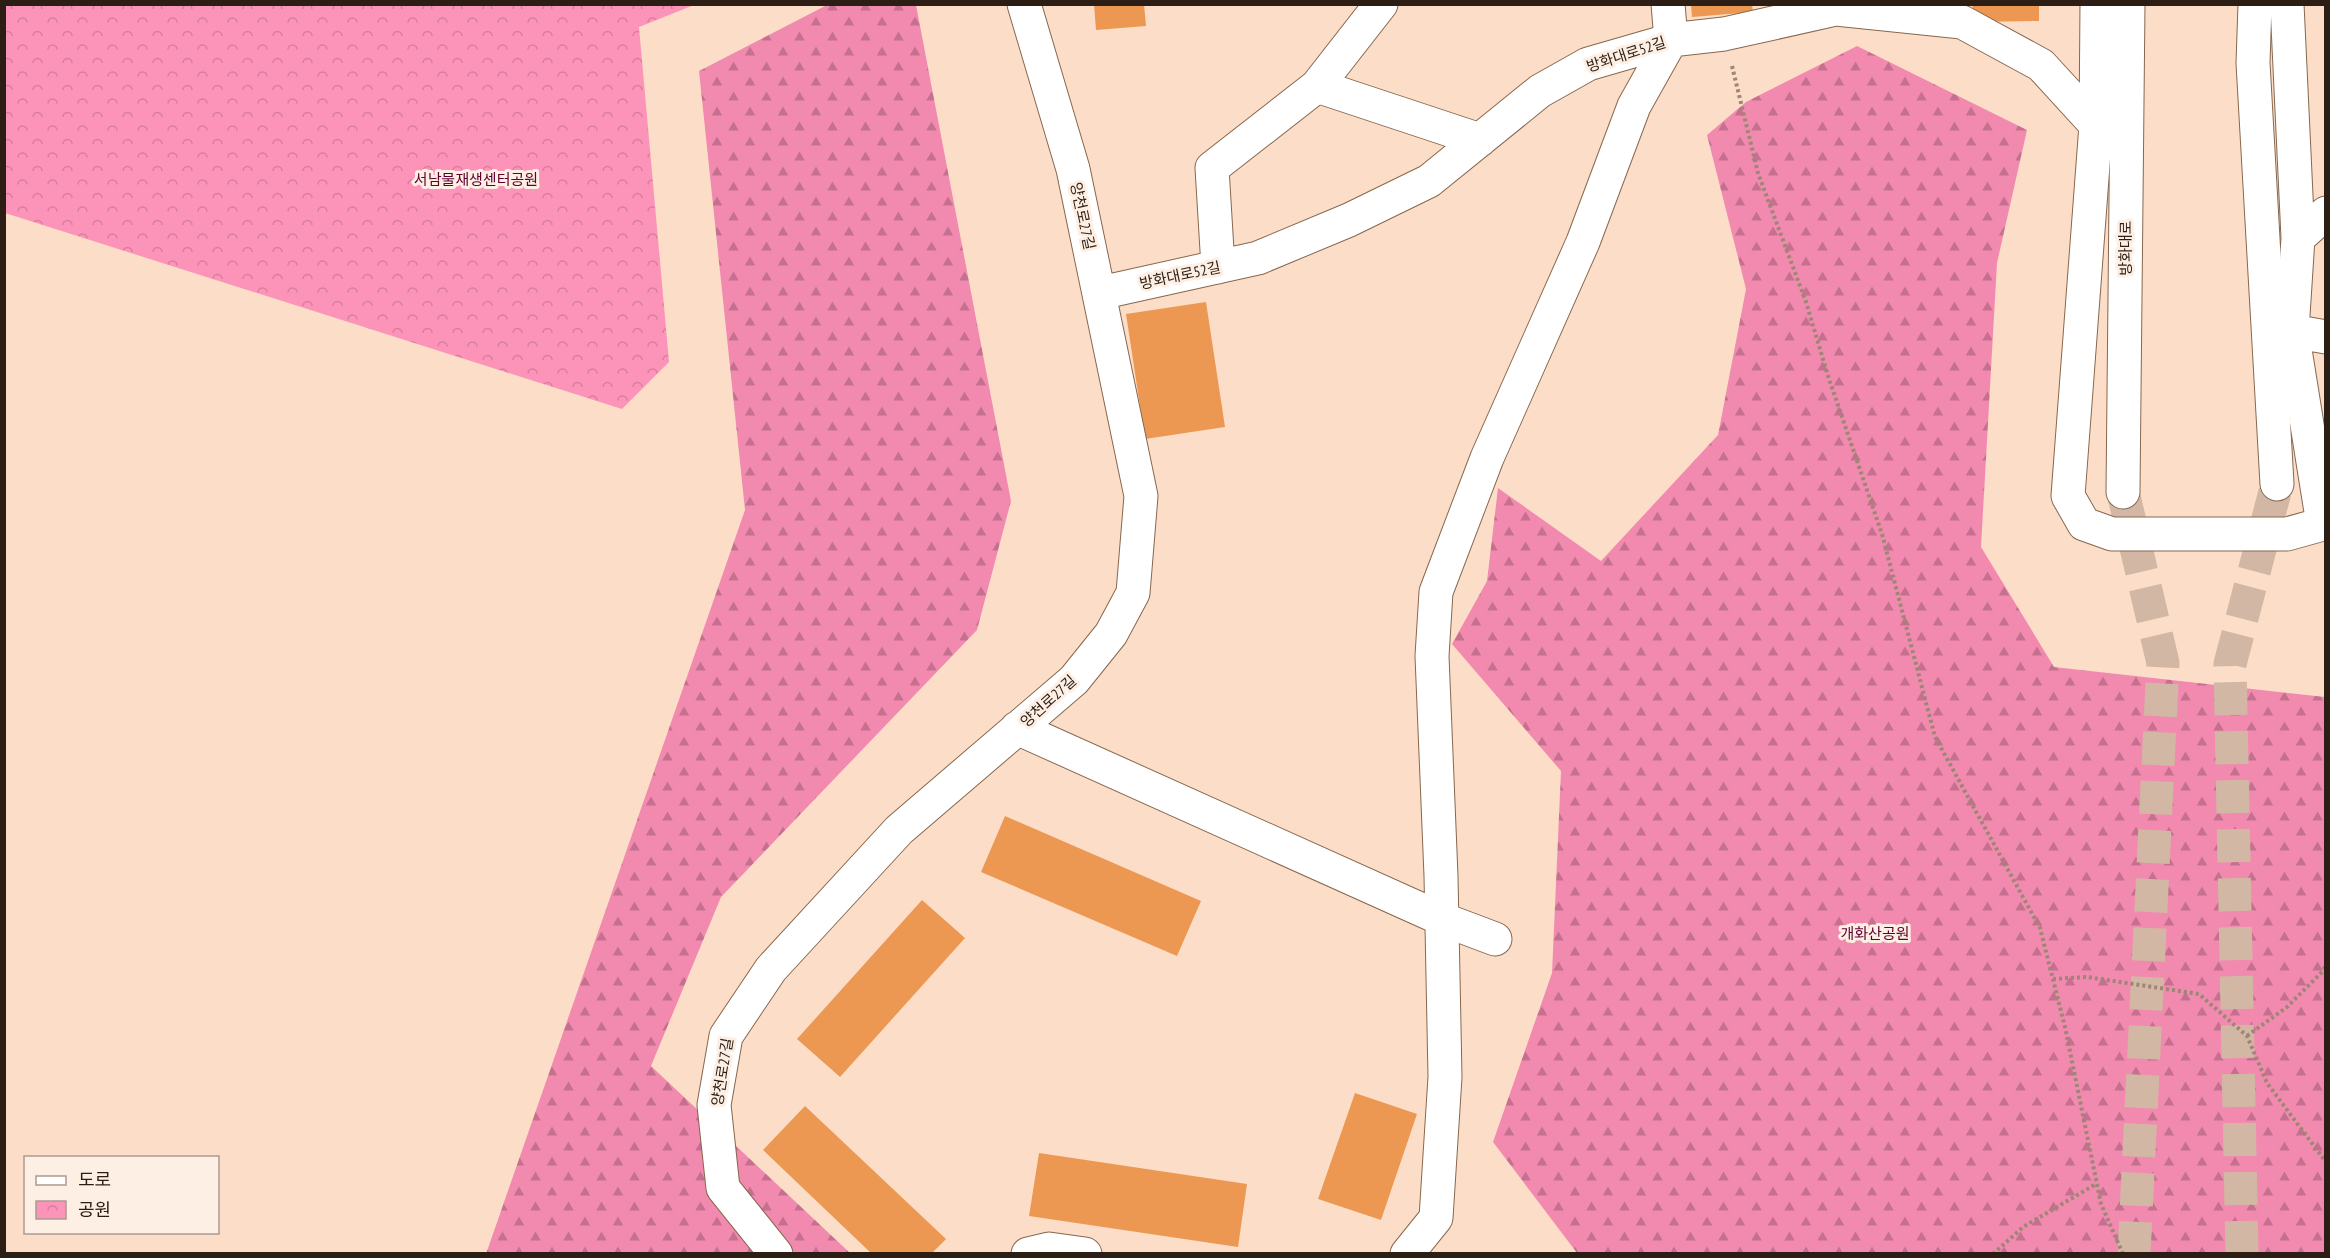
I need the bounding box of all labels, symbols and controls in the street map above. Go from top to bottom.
street label: 방화대로52길 [1584,32,1668,76]
park label: 서남물재생센터공원 [414,170,538,189]
street label: 양천로27길 [1067,180,1099,252]
street label: 방화대로 [2116,220,2135,276]
street label: 방화대로52길 [1138,257,1222,293]
street label: 양천로27길 [1016,671,1080,731]
park label: 개화산공원 [1840,924,1910,943]
street label: 양천로27길 [707,1037,737,1107]
legend [24,1156,219,1234]
text: 도로 [78,1168,111,1191]
text: 공원 [78,1198,111,1221]

